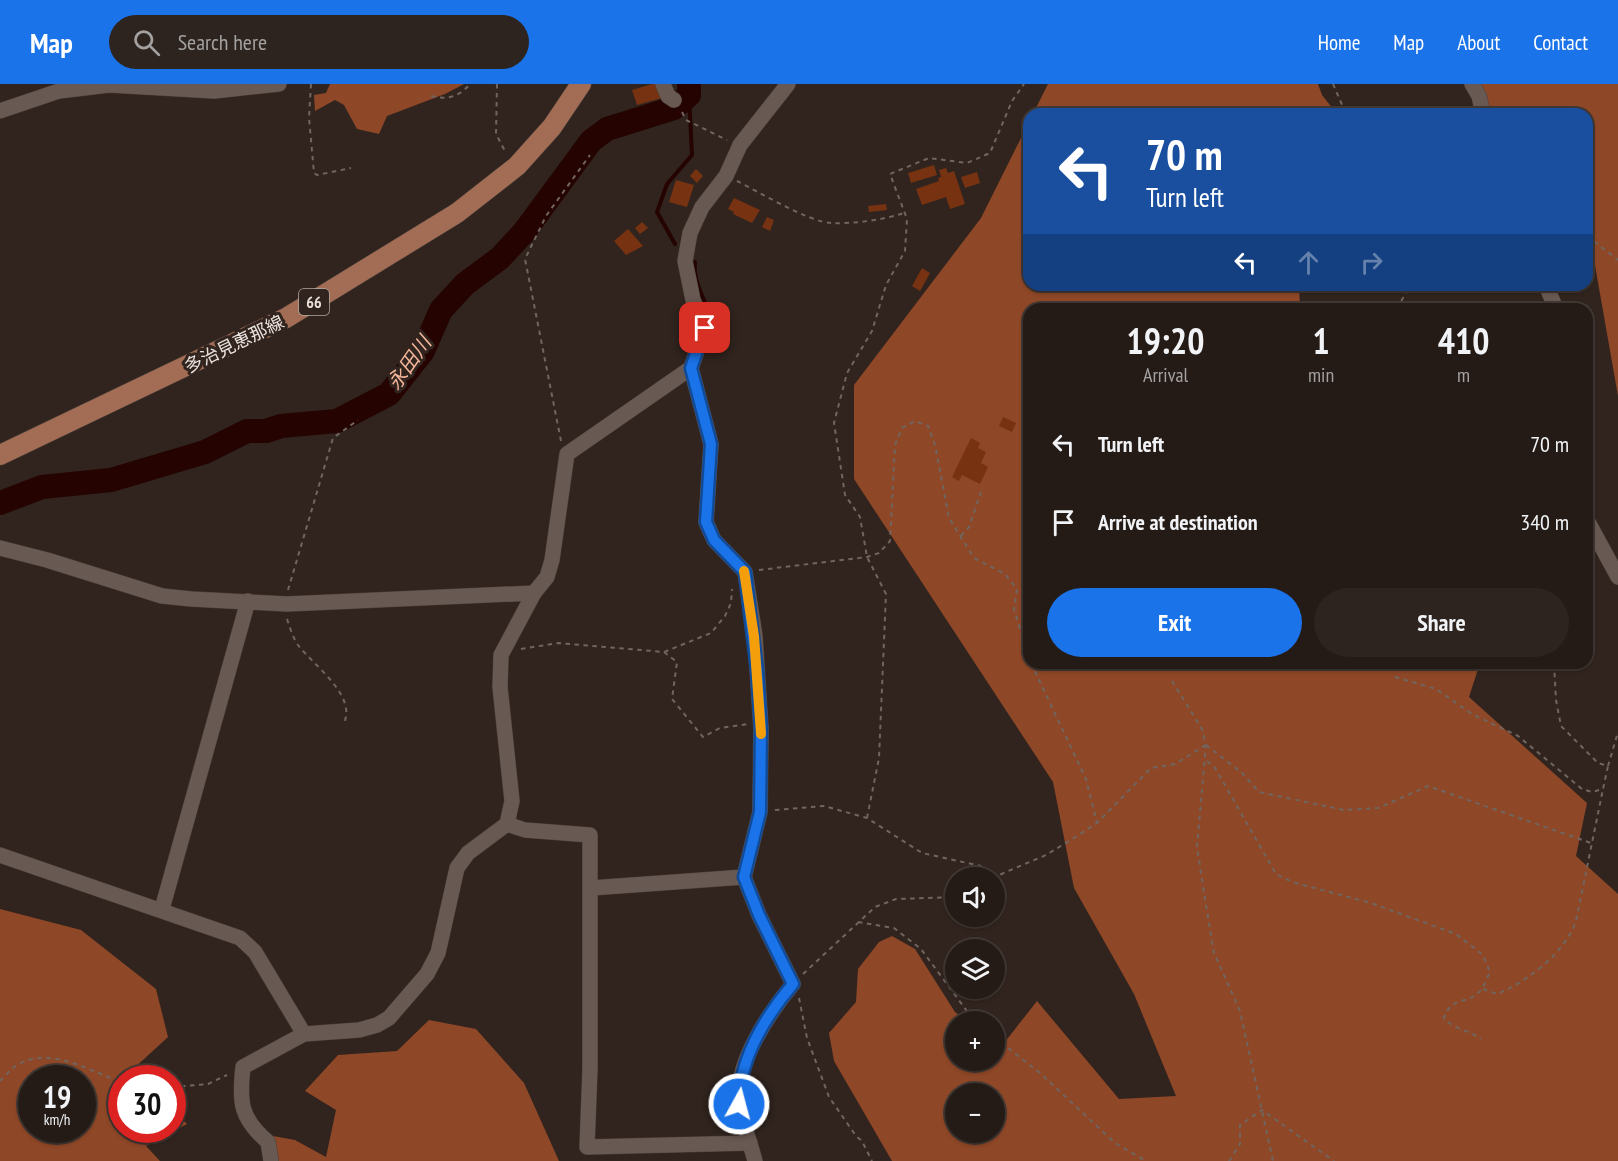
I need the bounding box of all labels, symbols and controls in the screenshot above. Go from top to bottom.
search box [109,15,529,69]
text: Map [30,24,73,61]
icon: search [130,26,163,59]
text: Search here [178,28,267,56]
text: Home [1318,29,1360,56]
text: Map [1393,29,1424,56]
text: About [1457,29,1500,56]
text: Contact [1533,29,1588,56]
text: 70 m [1146,127,1223,182]
icon: left [1047,132,1125,210]
text: Turn left [1146,180,1224,214]
icon: left [1229,246,1262,279]
icon: ahead [1292,246,1325,279]
icon: right [1355,246,1388,279]
road number: 66 [299,289,329,315]
pin [679,302,730,353]
street label: 多治見恵那線 [180,310,288,378]
icon: arrive [688,311,721,344]
text: 19:20 [1127,317,1204,364]
text: 1 [1312,317,1330,364]
text: 410 [1438,317,1489,364]
water label: 永田川 [381,329,438,395]
text: Arrival [1143,362,1188,388]
text: min [1308,362,1334,388]
text: m [1457,362,1470,388]
icon: left [1047,428,1080,461]
text: Turn left [1098,430,1164,458]
text: 70 m [1530,430,1569,458]
icon: arrive [1047,506,1080,539]
text: Arrive at destination [1098,508,1258,536]
text: 340 m [1520,508,1569,536]
button: Exit [1047,588,1302,657]
button: Share [1314,588,1569,657]
map controls [945,867,1005,1143]
button: sound [945,867,1005,927]
button: layers [945,939,1005,999]
button: + [945,1011,1005,1071]
speed limit sign: 30 [108,1065,186,1143]
position arrow [707,1072,771,1136]
text: 19 [43,1077,71,1116]
button: − [945,1083,1005,1143]
text: km/h [44,1110,70,1129]

